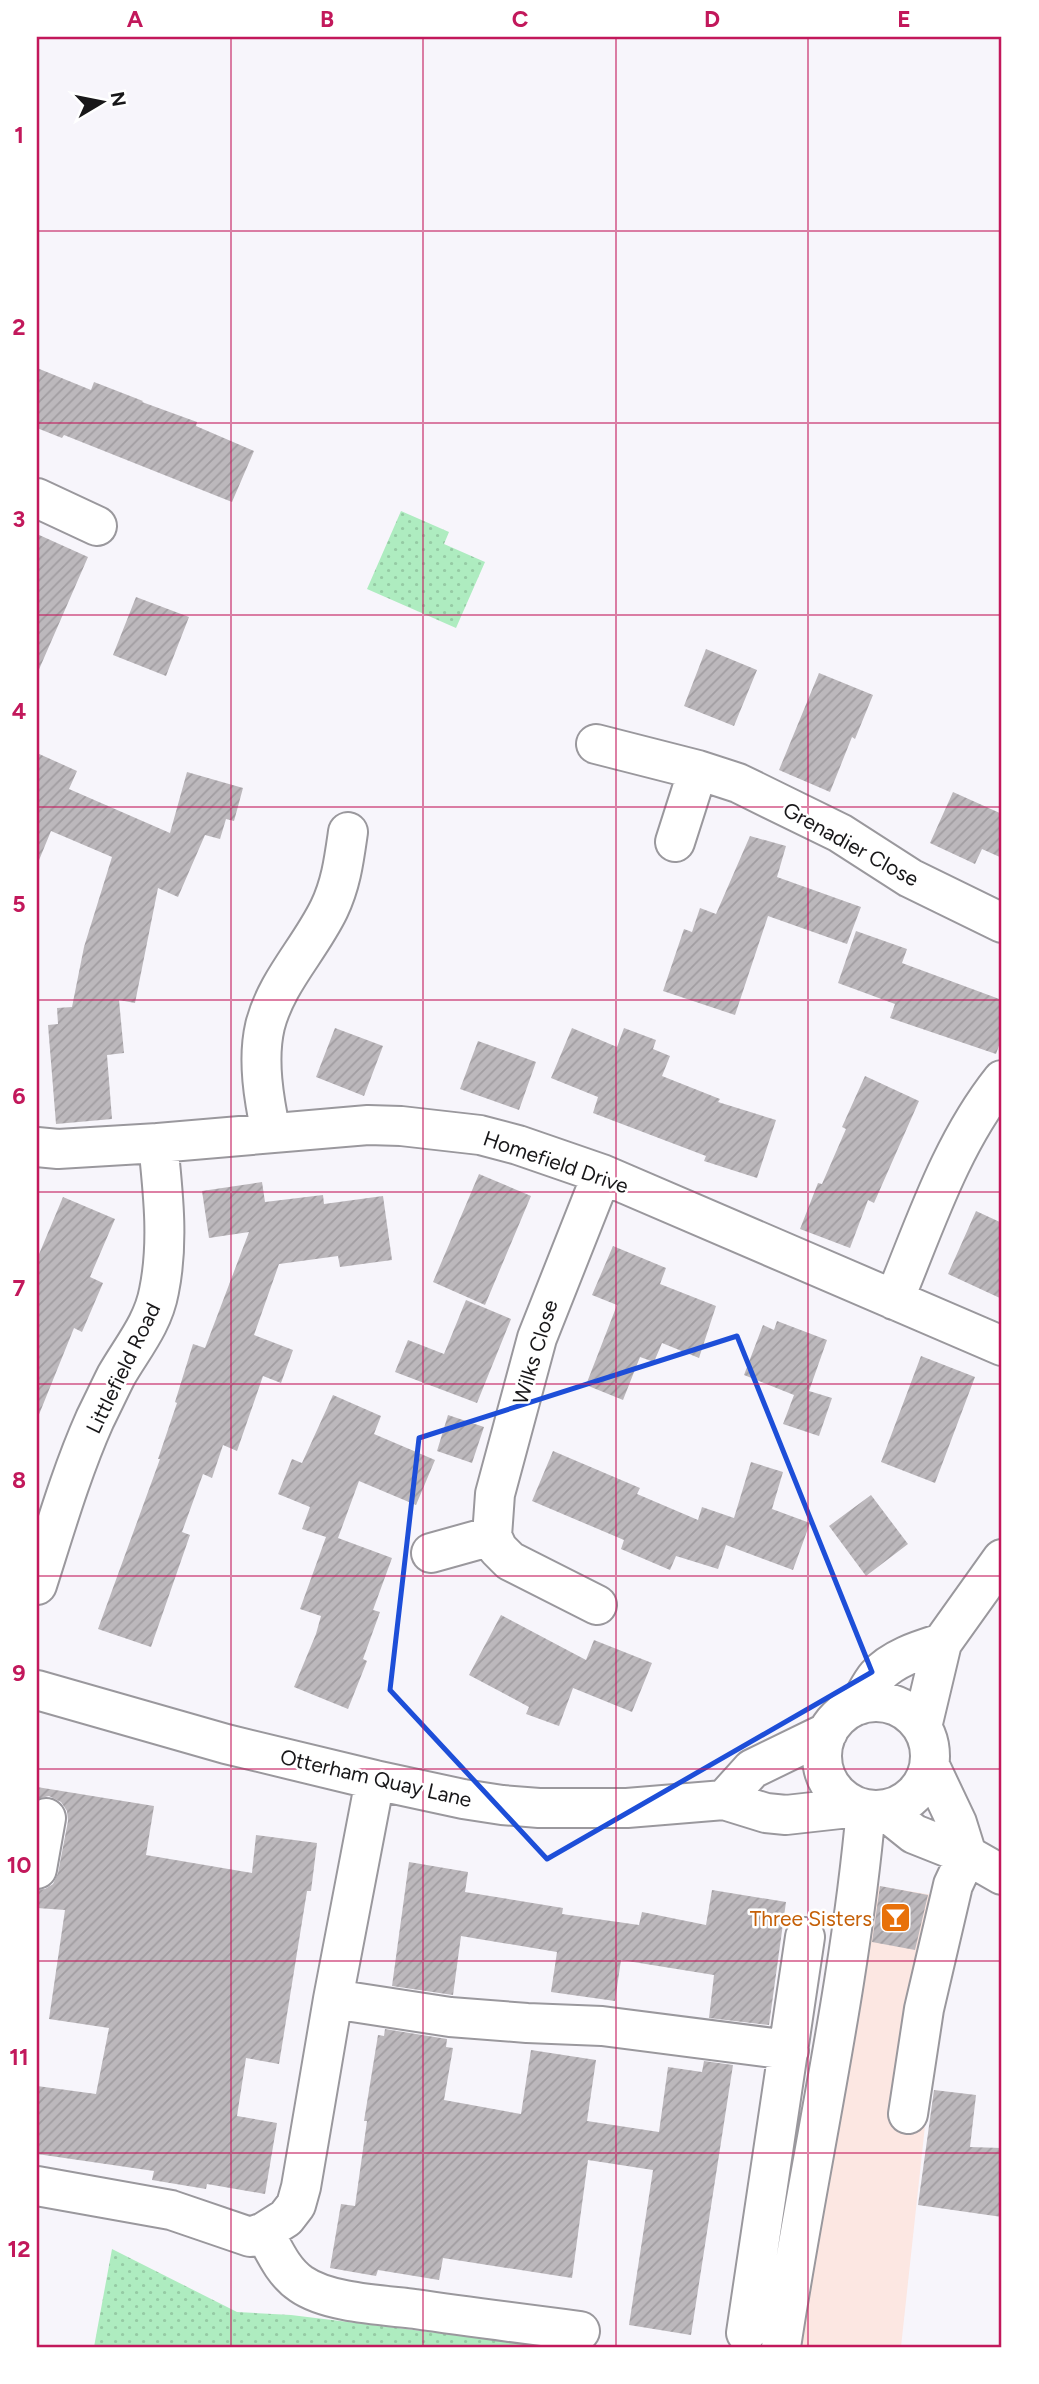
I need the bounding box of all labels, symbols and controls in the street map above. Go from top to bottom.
text: A [127,5,144,33]
text: B [320,5,334,33]
text: C [512,5,529,33]
text: D [704,5,720,33]
text: E [897,5,911,33]
north arrow [66,66,136,136]
text: N [106,90,131,108]
text: 1 [14,121,24,149]
text: 2 [12,313,26,341]
text: 3 [13,505,25,533]
text: 4 [12,697,26,725]
street label: Grenadier Close [779,796,923,892]
text: 5 [12,890,26,918]
text: 6 [12,1082,26,1110]
street label: Homefield Drive [480,1125,632,1199]
text: 7 [13,1274,26,1302]
street label: Wilks Close [507,1297,563,1407]
street label: Littlefield Road [81,1299,165,1437]
text: 8 [12,1466,26,1494]
text: 9 [12,1659,26,1687]
street label: Otterham Quay Lane [278,1744,474,1812]
text: 10 [7,1851,31,1879]
bar icon: Three Sisters [878,1901,912,1935]
place label: Three Sisters [750,1906,872,1931]
text: 11 [9,2043,29,2071]
text: 12 [7,2235,31,2263]

